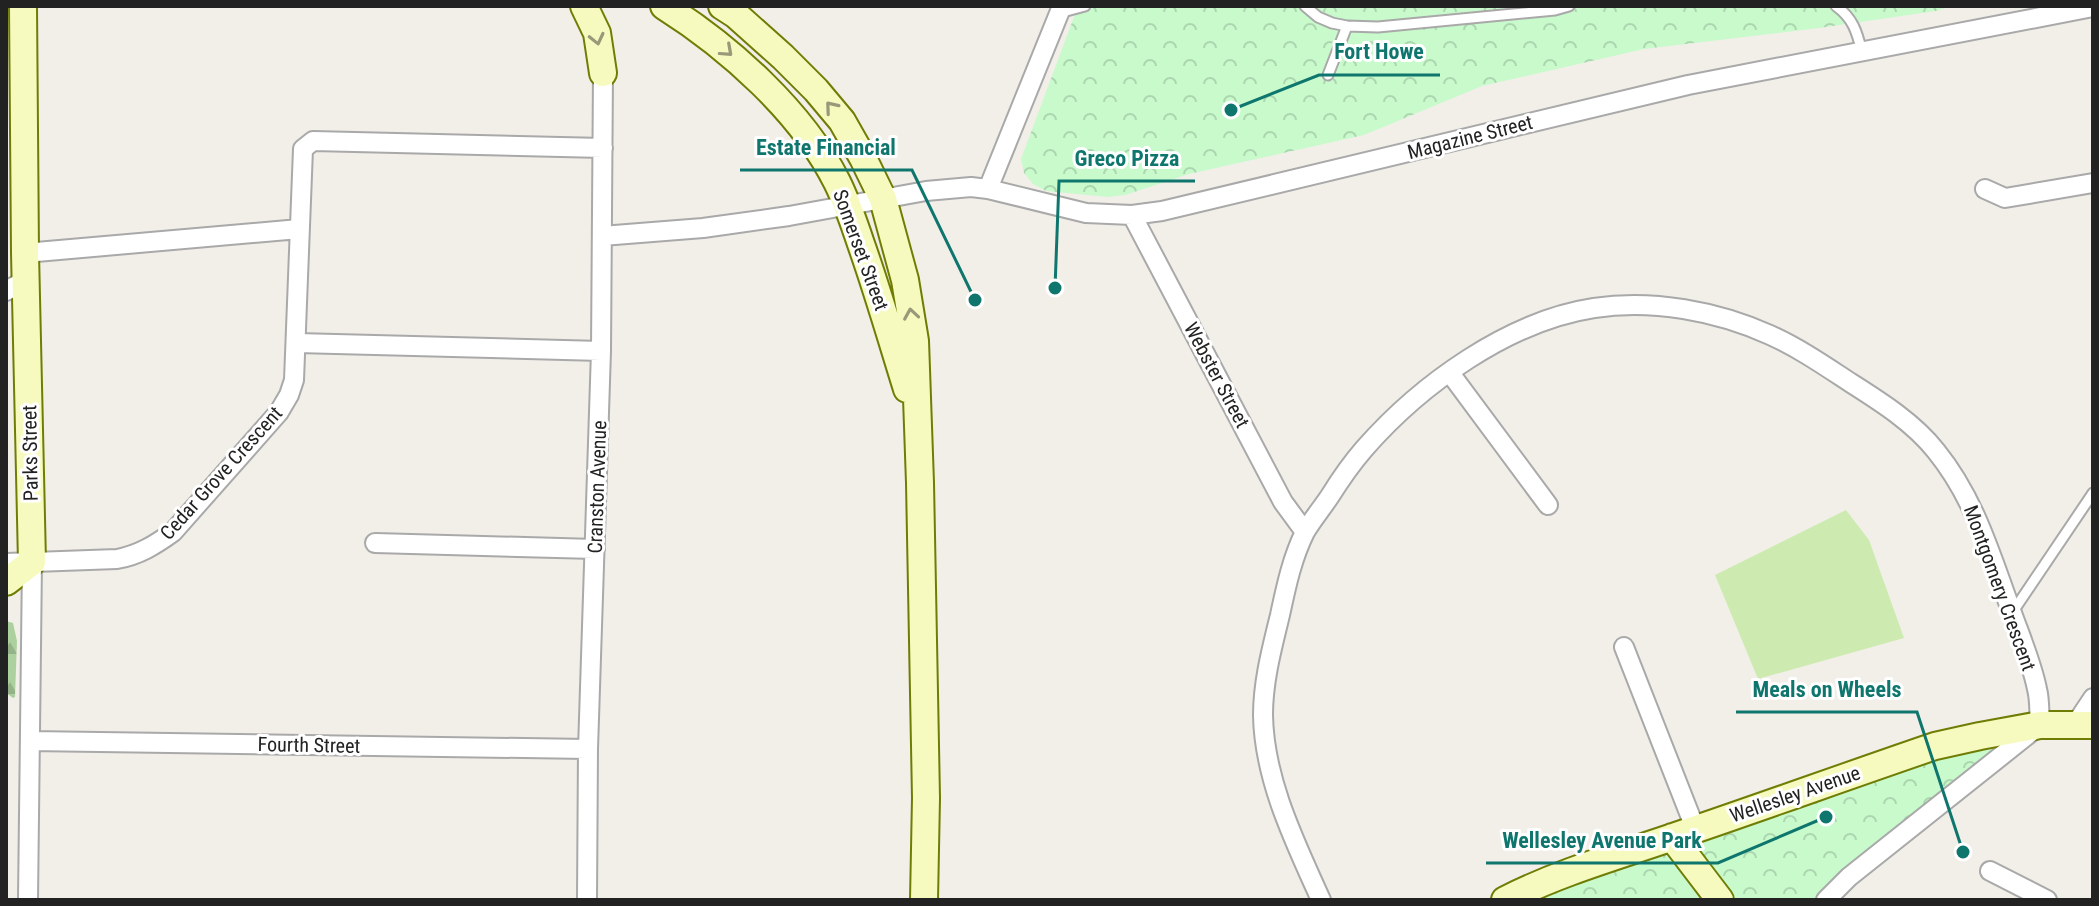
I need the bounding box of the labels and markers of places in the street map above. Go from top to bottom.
callout: Fort Howe [1319,29,1440,75]
callout: Estate Financial [740,124,912,170]
callout: Greco Pizza [1059,135,1195,181]
callout: Meals on Wheels [1736,666,1917,712]
callout: Wellesley Avenue Park [1486,817,1718,863]

